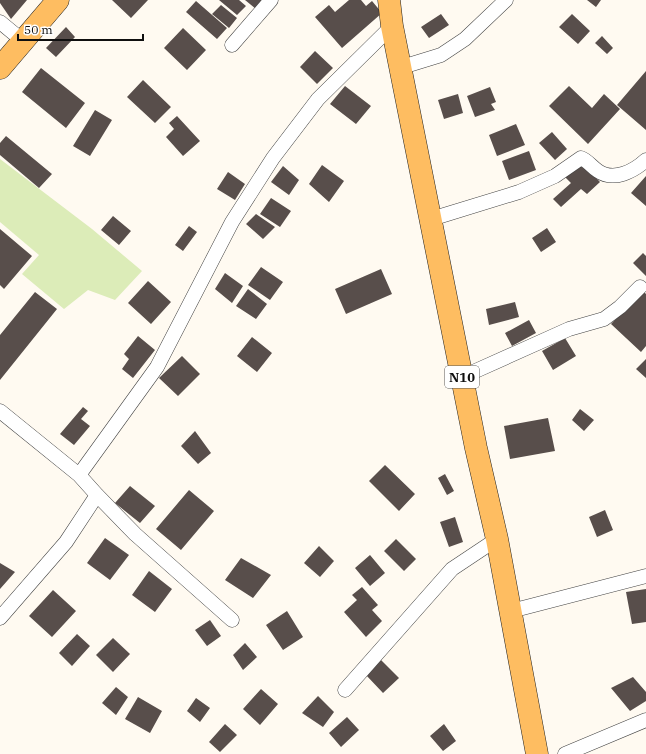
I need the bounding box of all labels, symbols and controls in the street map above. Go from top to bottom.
scale bar [18,16,143,42]
text: 50 m [24,22,53,37]
road number: N10 [445,366,479,388]

